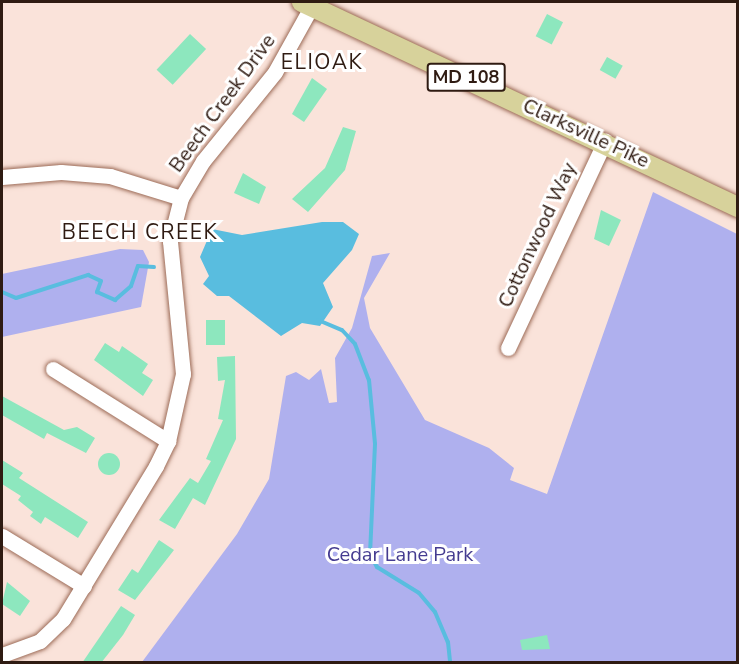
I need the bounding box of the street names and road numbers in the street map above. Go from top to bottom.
street label: Beech Creek Drive [164,29,280,177]
road number: MD 108 [426,62,506,92]
street label: Clarksville Pike [519,93,653,173]
street label: Cottonwood Way [493,159,581,311]

